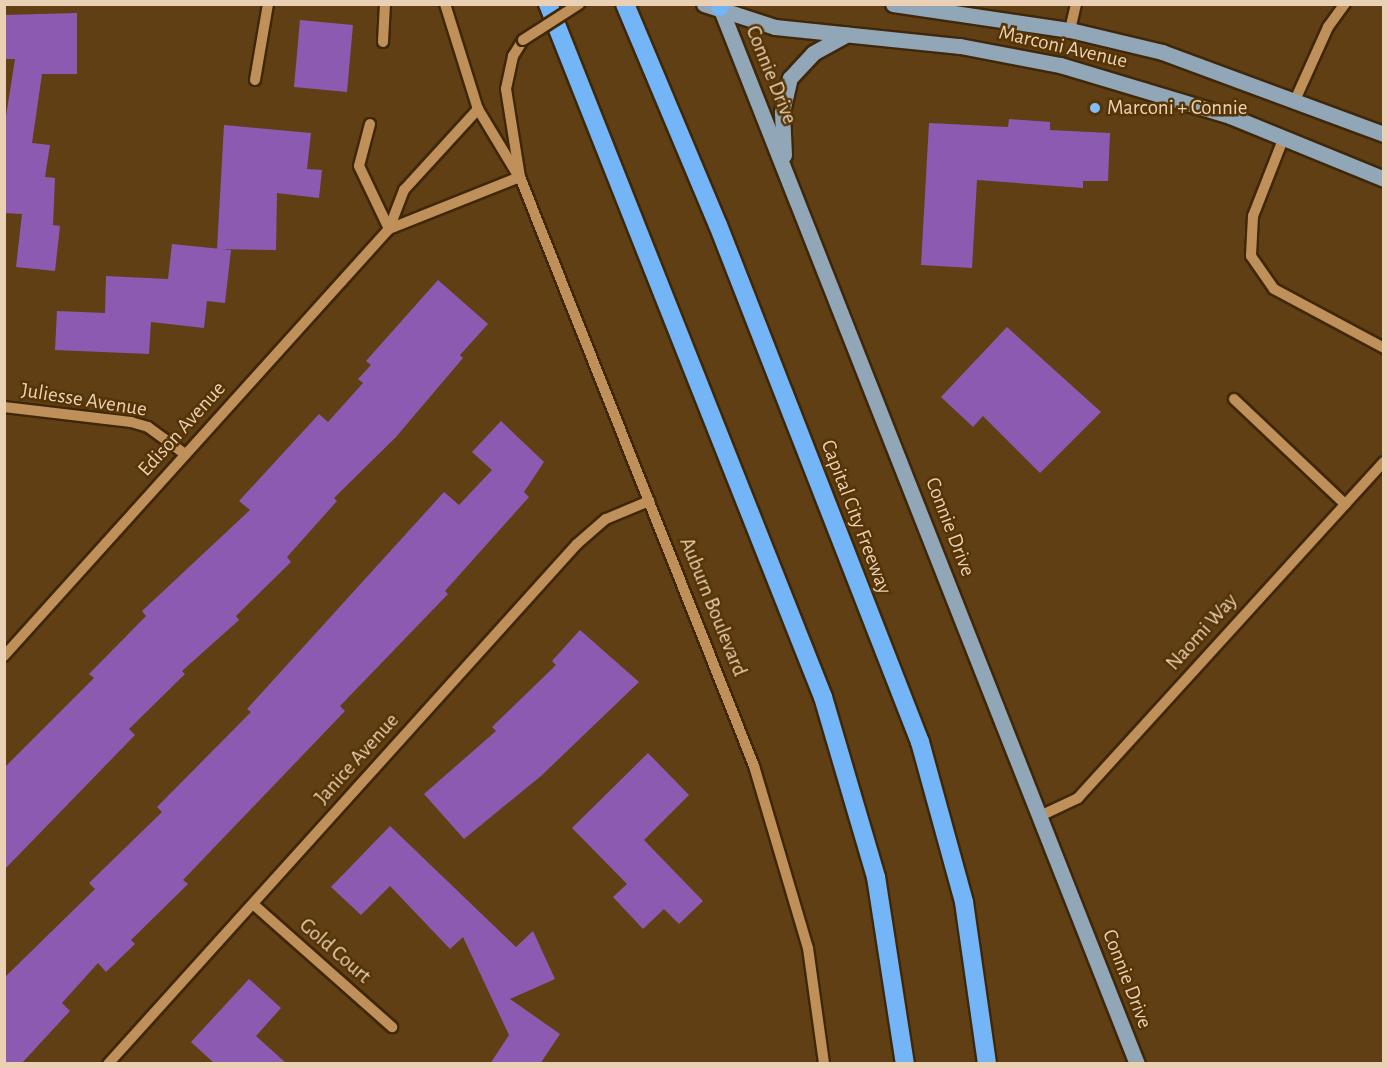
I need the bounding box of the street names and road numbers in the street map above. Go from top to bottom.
street label: Marconi Avenue [996,20,1130,74]
street label: Connie Drive [740,22,802,128]
street label: Edison Avenue [133,376,231,482]
street label: Juliesse Avenue [19,378,149,422]
street label: Capital City Freeway [815,436,897,598]
street label: Connie Drive [920,474,980,580]
street label: Auburn Boulevard [674,534,752,680]
street label: Naomi Way [1161,588,1243,676]
street label: Janice Avenue [310,708,404,810]
street label: Gold Court [294,913,376,989]
street label: Connie Drive [1097,926,1157,1032]

